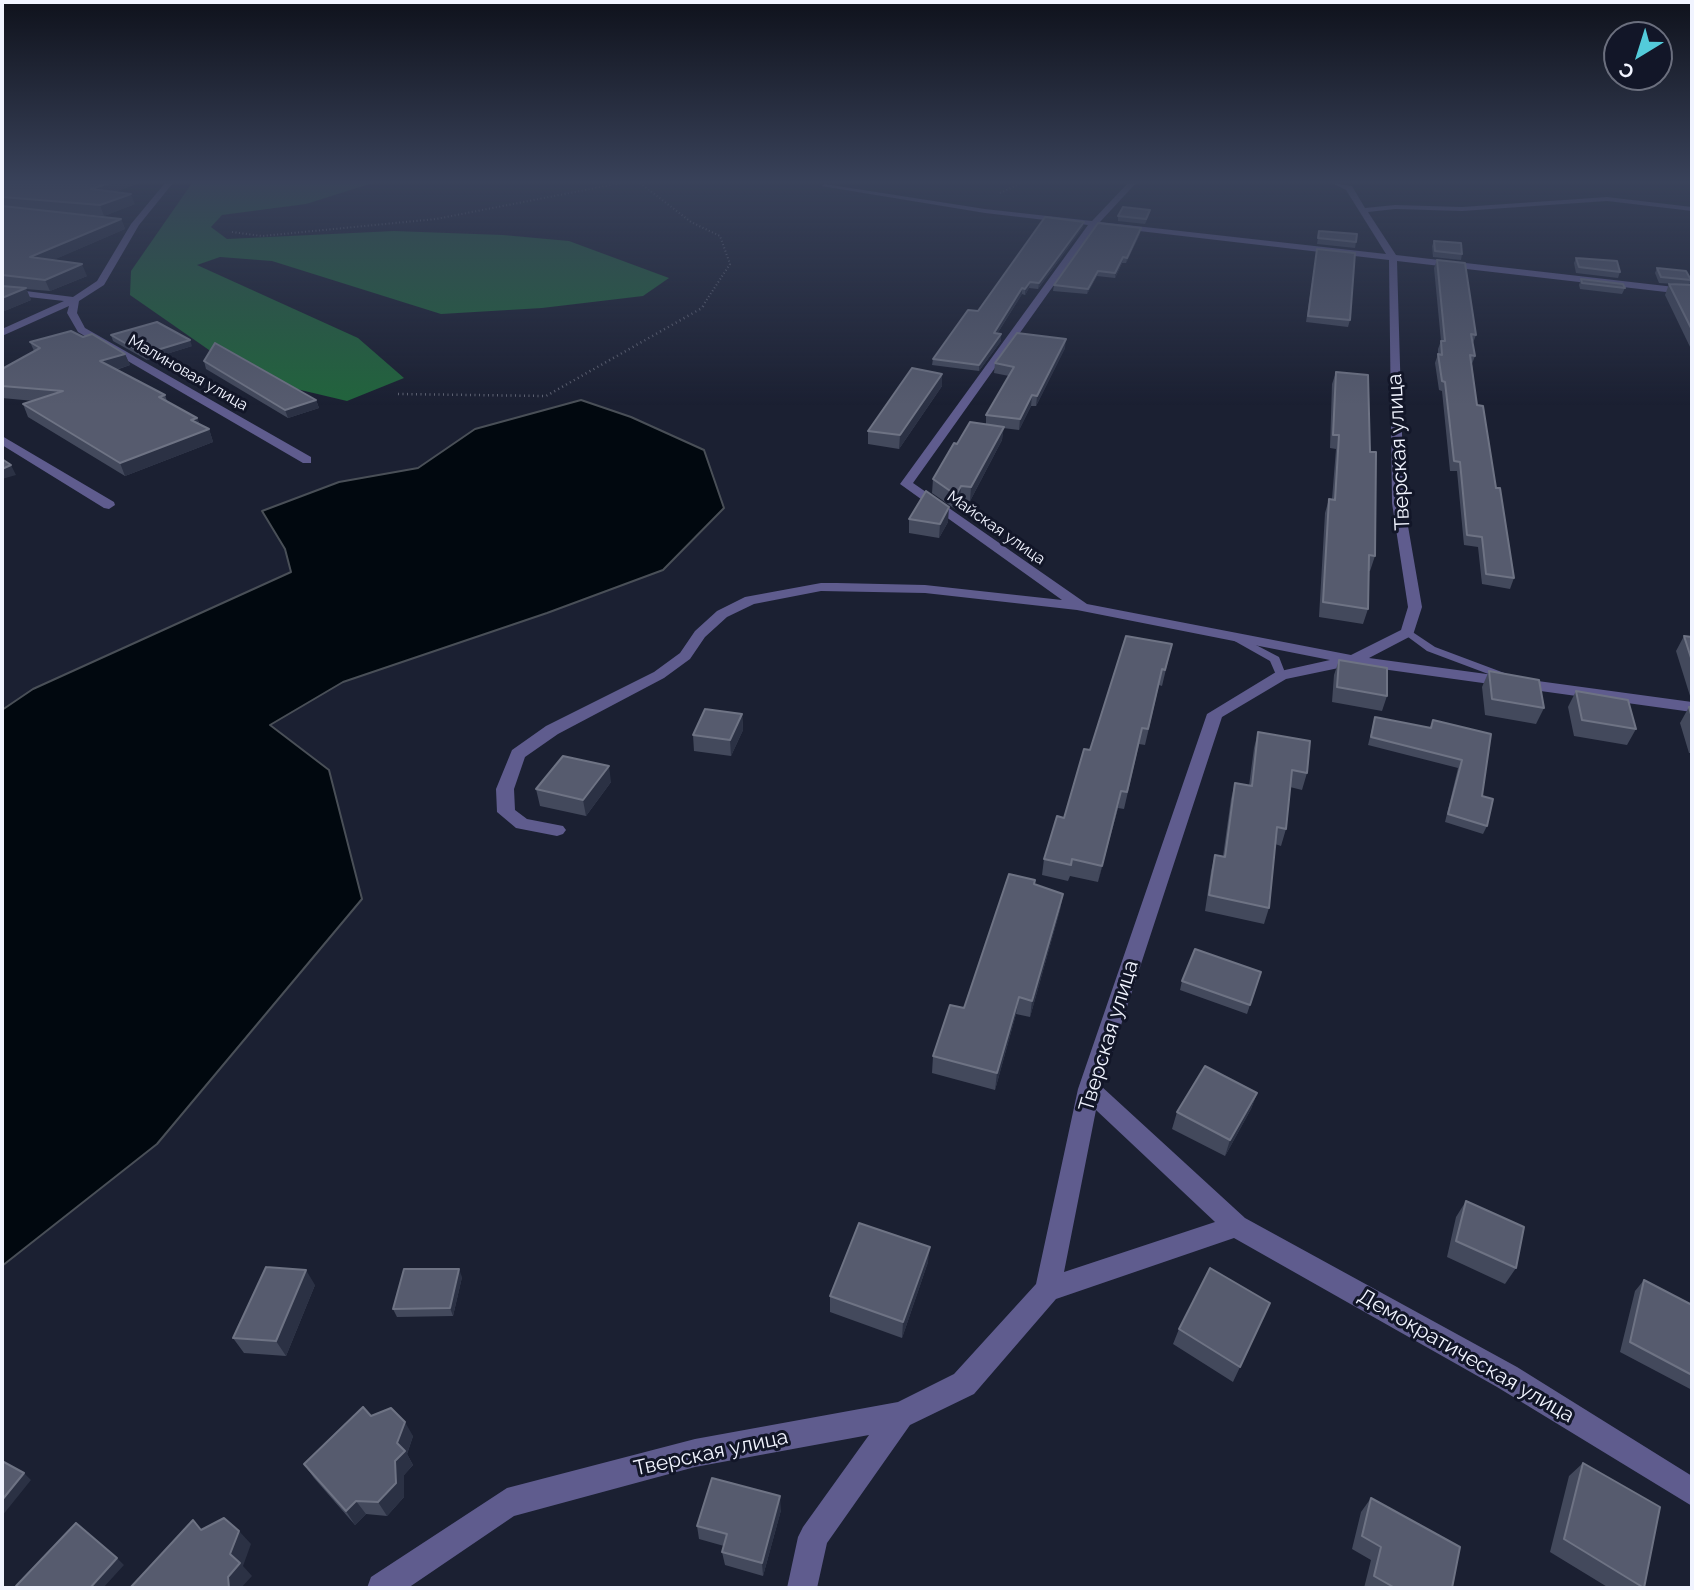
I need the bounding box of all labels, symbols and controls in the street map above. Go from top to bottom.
north arrow [1603,21,1673,91]
text: С [1614,58,1638,84]
street label: Малиновая улица [125,331,251,415]
street label: Тверская улица [1382,373,1416,531]
street label: Майская улица [943,487,1049,569]
street label: Тверская улица [1074,957,1144,1115]
street label: Демократическая улица [1353,1284,1579,1428]
street label: Тверская улица [632,1424,790,1482]

